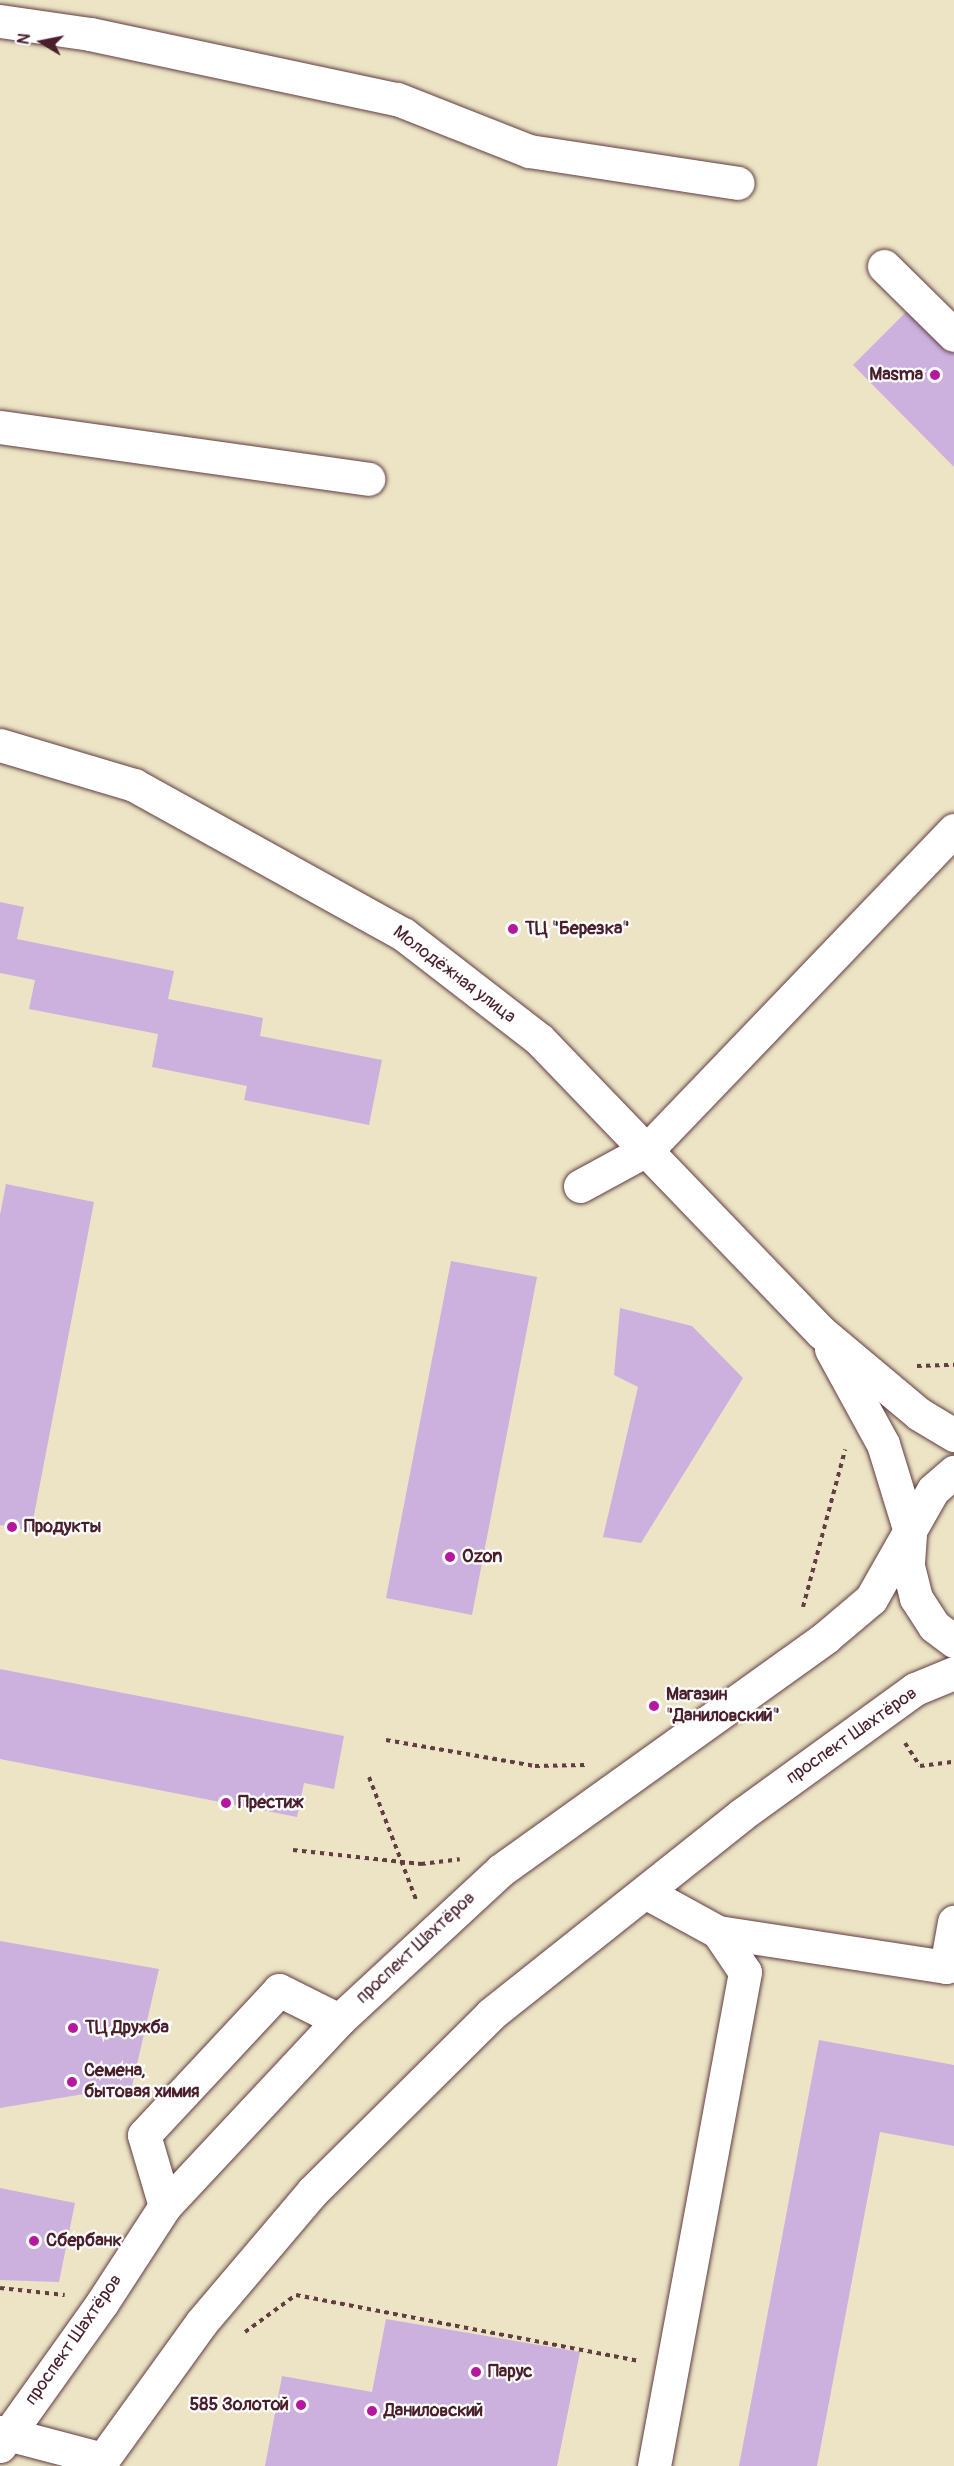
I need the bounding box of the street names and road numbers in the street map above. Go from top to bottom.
street label: Молодёжная улица [388,922,520,1028]
street label: проспект Шахтёров [782,1683,922,1789]
street label: проспект Шахтёров [352,1887,480,2009]
street label: проспект Шахтёров [21,2270,127,2410]

